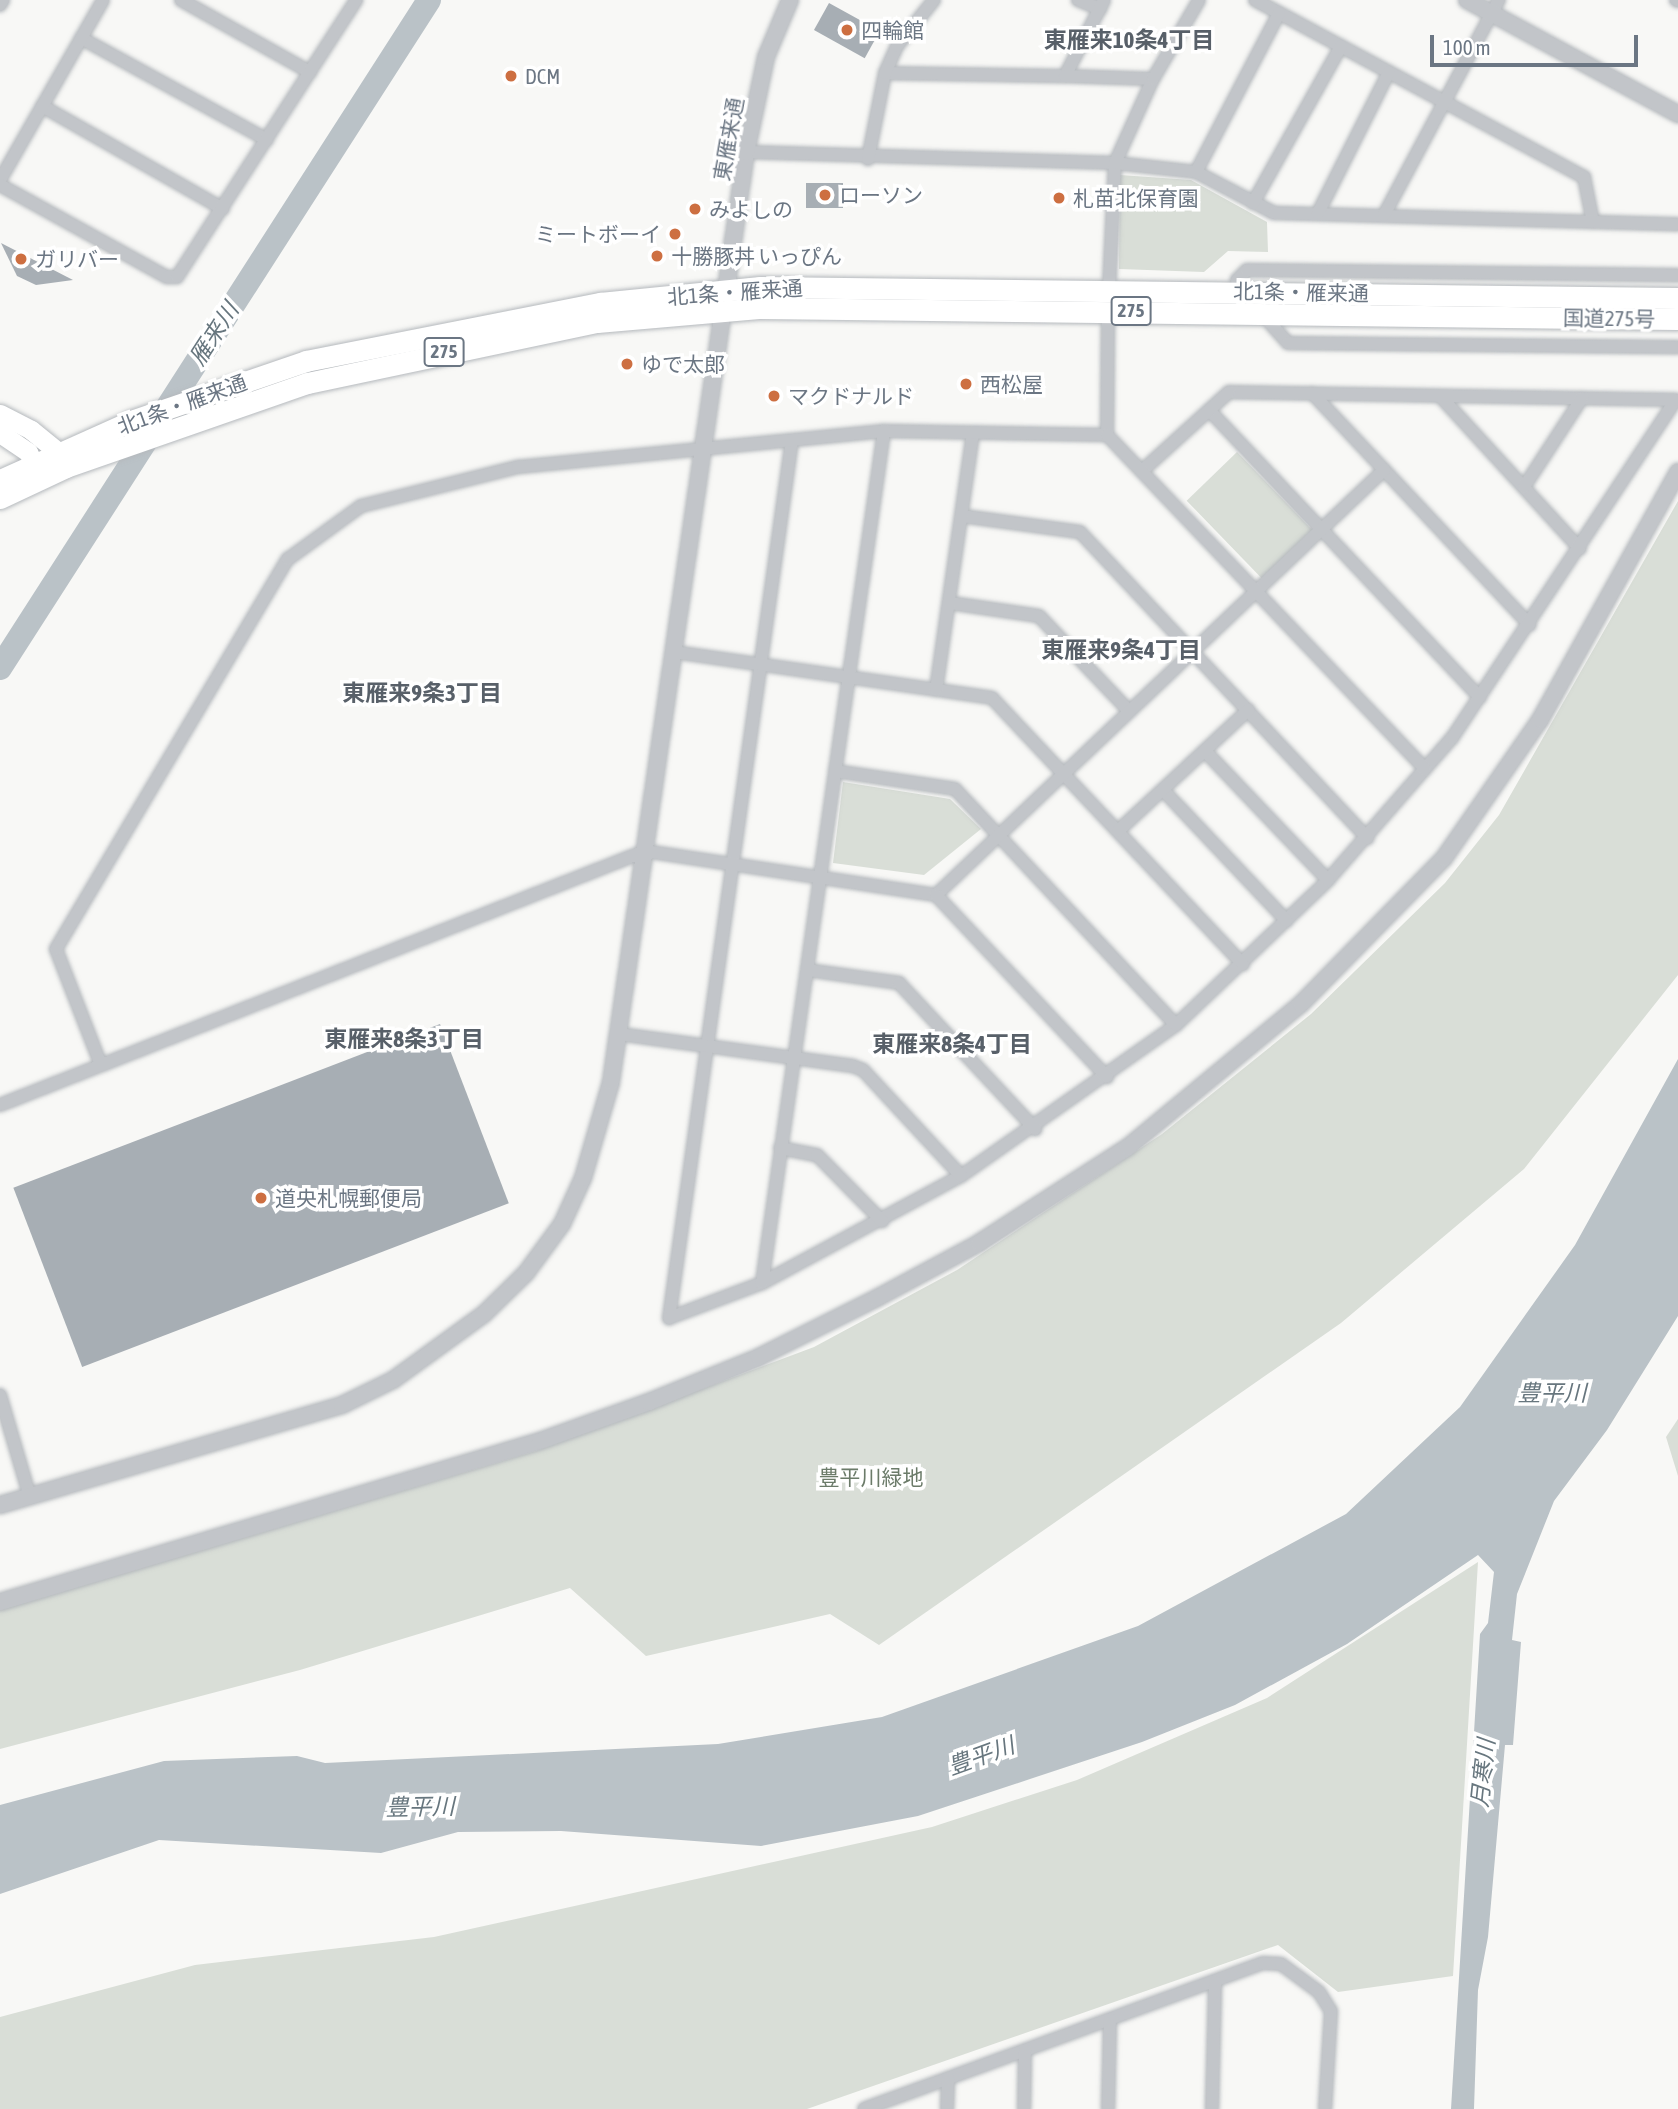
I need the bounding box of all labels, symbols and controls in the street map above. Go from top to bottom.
place label: 四輪館 [861,17,924,43]
scale bar [1433,21,1641,65]
marker: 四輪館 [839,22,855,38]
district label: 東雁来10条4丁目 [1044,26,1214,54]
text: 100 m [1443,35,1491,59]
place label: DCM [525,63,560,89]
marker: DCM [503,68,519,84]
street label: 東雁来通 [708,95,748,183]
place label: ローソン [839,182,923,208]
place label: 札苗北保育園 [1073,185,1199,211]
marker: ローソン [817,187,833,203]
marker: 札苗北保育園 [1051,190,1067,206]
place label: みよしの [709,196,793,222]
marker: みよしの [687,201,703,217]
place label: ミートボーイ [535,221,661,247]
marker: ミートボーイ [667,226,683,242]
place label: 十勝豚丼 いっぴん [671,243,842,269]
place label: ガリバー [35,246,119,272]
marker: 十勝豚丼 いっぴん [649,248,665,264]
marker: ガリバー [13,251,29,267]
street label: 北1条・雁来通 [666,275,804,309]
street label: 北1条・雁来通 [1233,278,1369,306]
road number: 275 [1110,296,1152,326]
water label: 雁来川 [184,298,244,370]
street label: 国道275号 [1562,305,1656,331]
road number: 275 [423,336,465,368]
place label: ゆで太郎 [641,351,725,377]
marker: ゆで太郎 [619,356,635,372]
street label: 北1条・雁来通 [114,369,250,439]
place label: 西松屋 [980,371,1043,397]
marker: 西松屋 [958,376,974,392]
place label: マクドナルド [788,383,914,409]
marker: マクドナルド [766,388,782,404]
district label: 東雁来9条4丁目 [1041,636,1201,664]
district label: 東雁来9条3丁目 [342,679,502,707]
district label: 東雁来8条3丁目 [324,1025,484,1053]
district label: 東雁来8条4丁目 [872,1030,1032,1058]
place label: 道央札幌郵便局 [275,1185,422,1211]
marker: 道央札幌郵便局 [253,1190,269,1206]
water label: 豊平川 [1518,1379,1586,1407]
park label: 豊平川緑地 [819,1464,923,1490]
water label: 豊平川 [944,1731,1018,1781]
water label: 月寒川 [1466,1737,1500,1809]
water label: 豊平川 [385,1793,455,1821]

